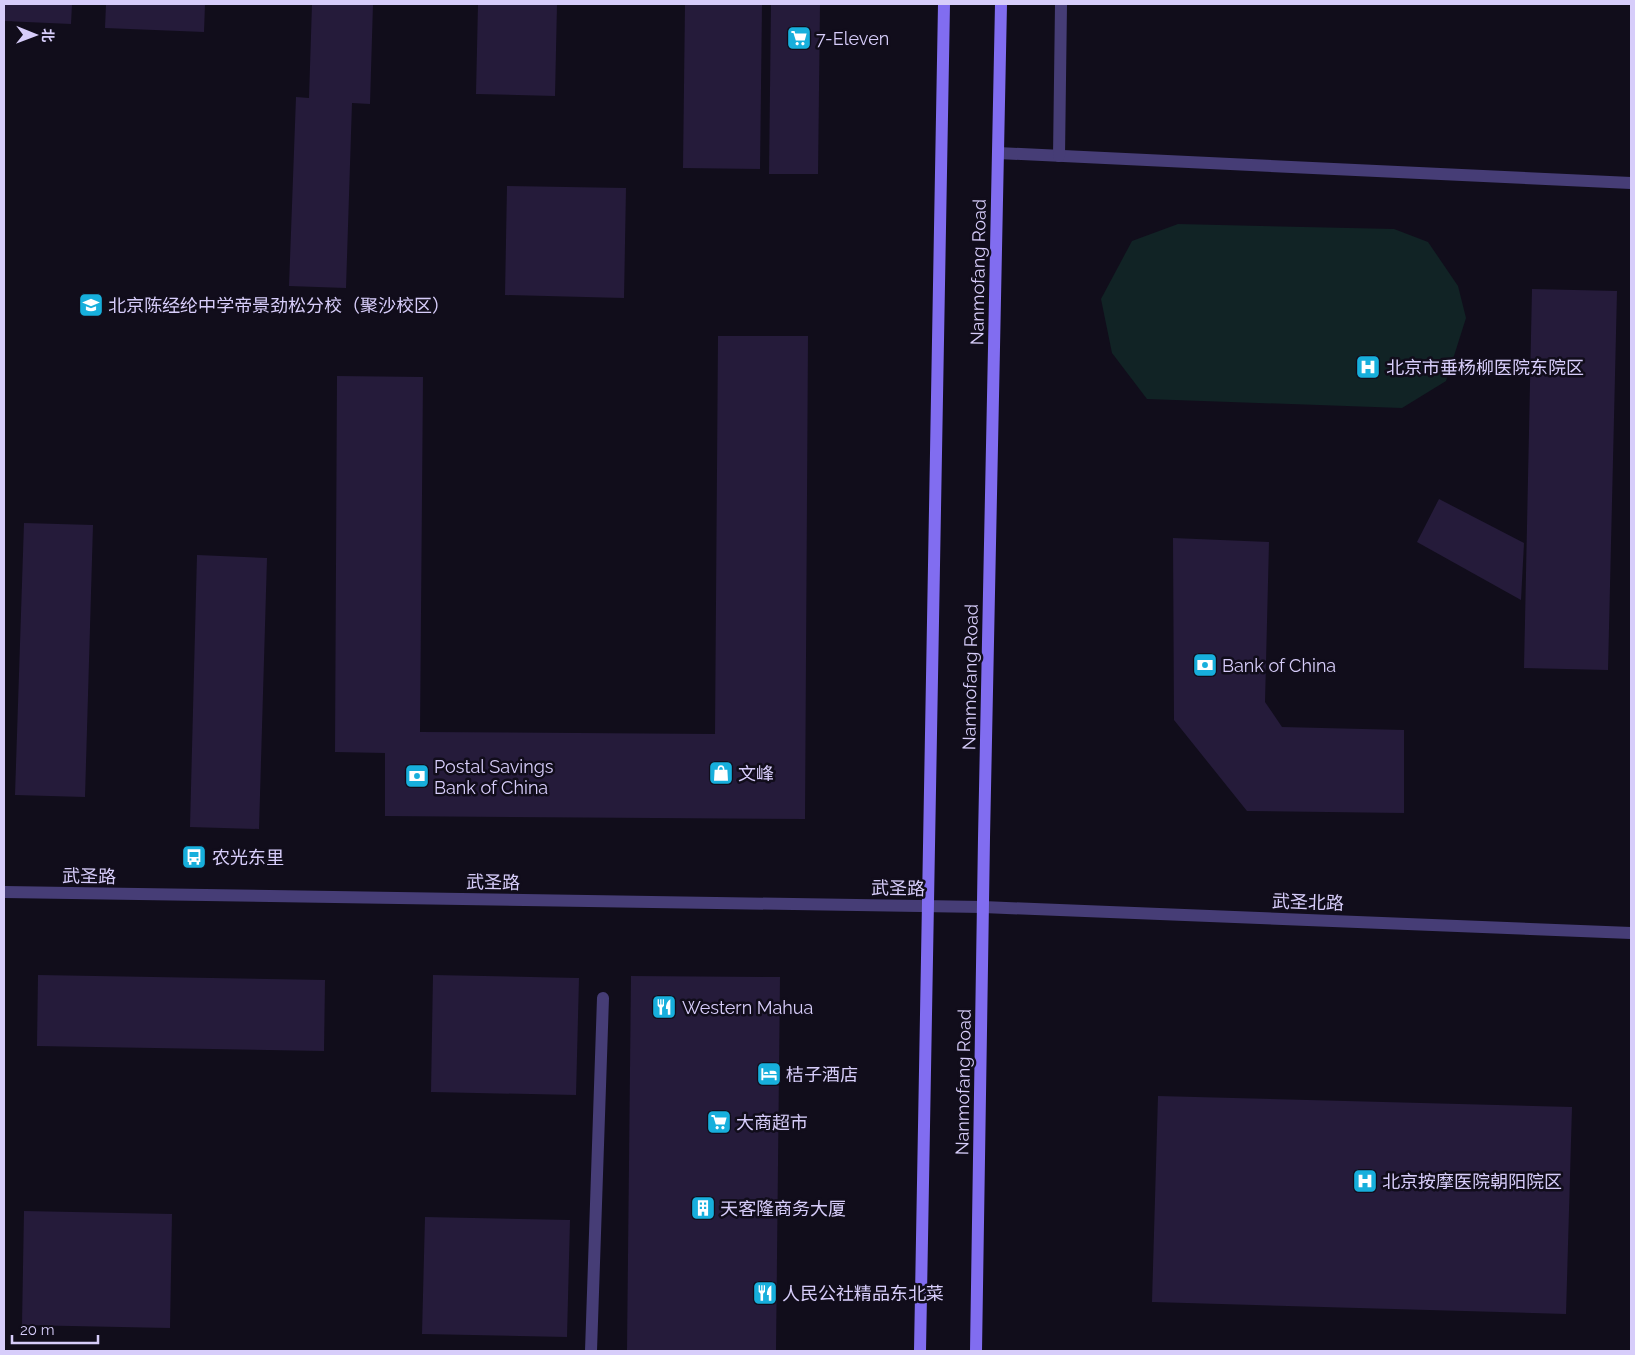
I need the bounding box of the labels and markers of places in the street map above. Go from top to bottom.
supermarket icon: 7-Eleven [786,25,812,51]
place label: 7-Eleven [816,28,889,49]
school or university icon: 北京陈经纶中学帝景劲松分校（聚沙校区） [78,292,104,318]
place label: 北京陈经纶中学帝景劲松分校（聚沙校区） [108,295,450,316]
hospital icon: 北京市垂杨柳医院东院区 [1355,354,1381,380]
place label: 北京市垂杨柳医院东院区 [1386,357,1584,378]
bank icon: Bank of China [1192,652,1218,678]
place label: Bank of China [1222,655,1336,676]
place label: Postal Savings Bank of China [434,756,554,798]
shop icon: 文峰 [708,760,734,786]
bank icon: Postal Savings Bank of China [404,763,430,789]
place label: 文峰 [738,763,774,784]
bus stop icon: 农光东里 [181,844,207,870]
place label: 农光东里 [212,847,284,868]
restaurant icon: Western Mahua [651,994,677,1020]
place label: Western Mahua [682,997,813,1018]
hotel icon: 桔子酒店 [756,1061,782,1087]
place label: 桔子酒店 [786,1064,858,1085]
supermarket icon: 大商超市 [706,1109,732,1135]
place label: 大商超市 [736,1112,808,1133]
hospital icon: 北京按摩医院朝阳院区 [1352,1168,1378,1194]
place label: 北京按摩医院朝阳院区 [1382,1171,1562,1192]
building icon: 天客隆商务大厦 [690,1195,716,1221]
place label: 天客隆商务大厦 [720,1198,846,1219]
restaurant icon: 人民公社精品东北菜 [752,1280,778,1306]
place label: 人民公社精品东北菜 [782,1283,944,1304]

